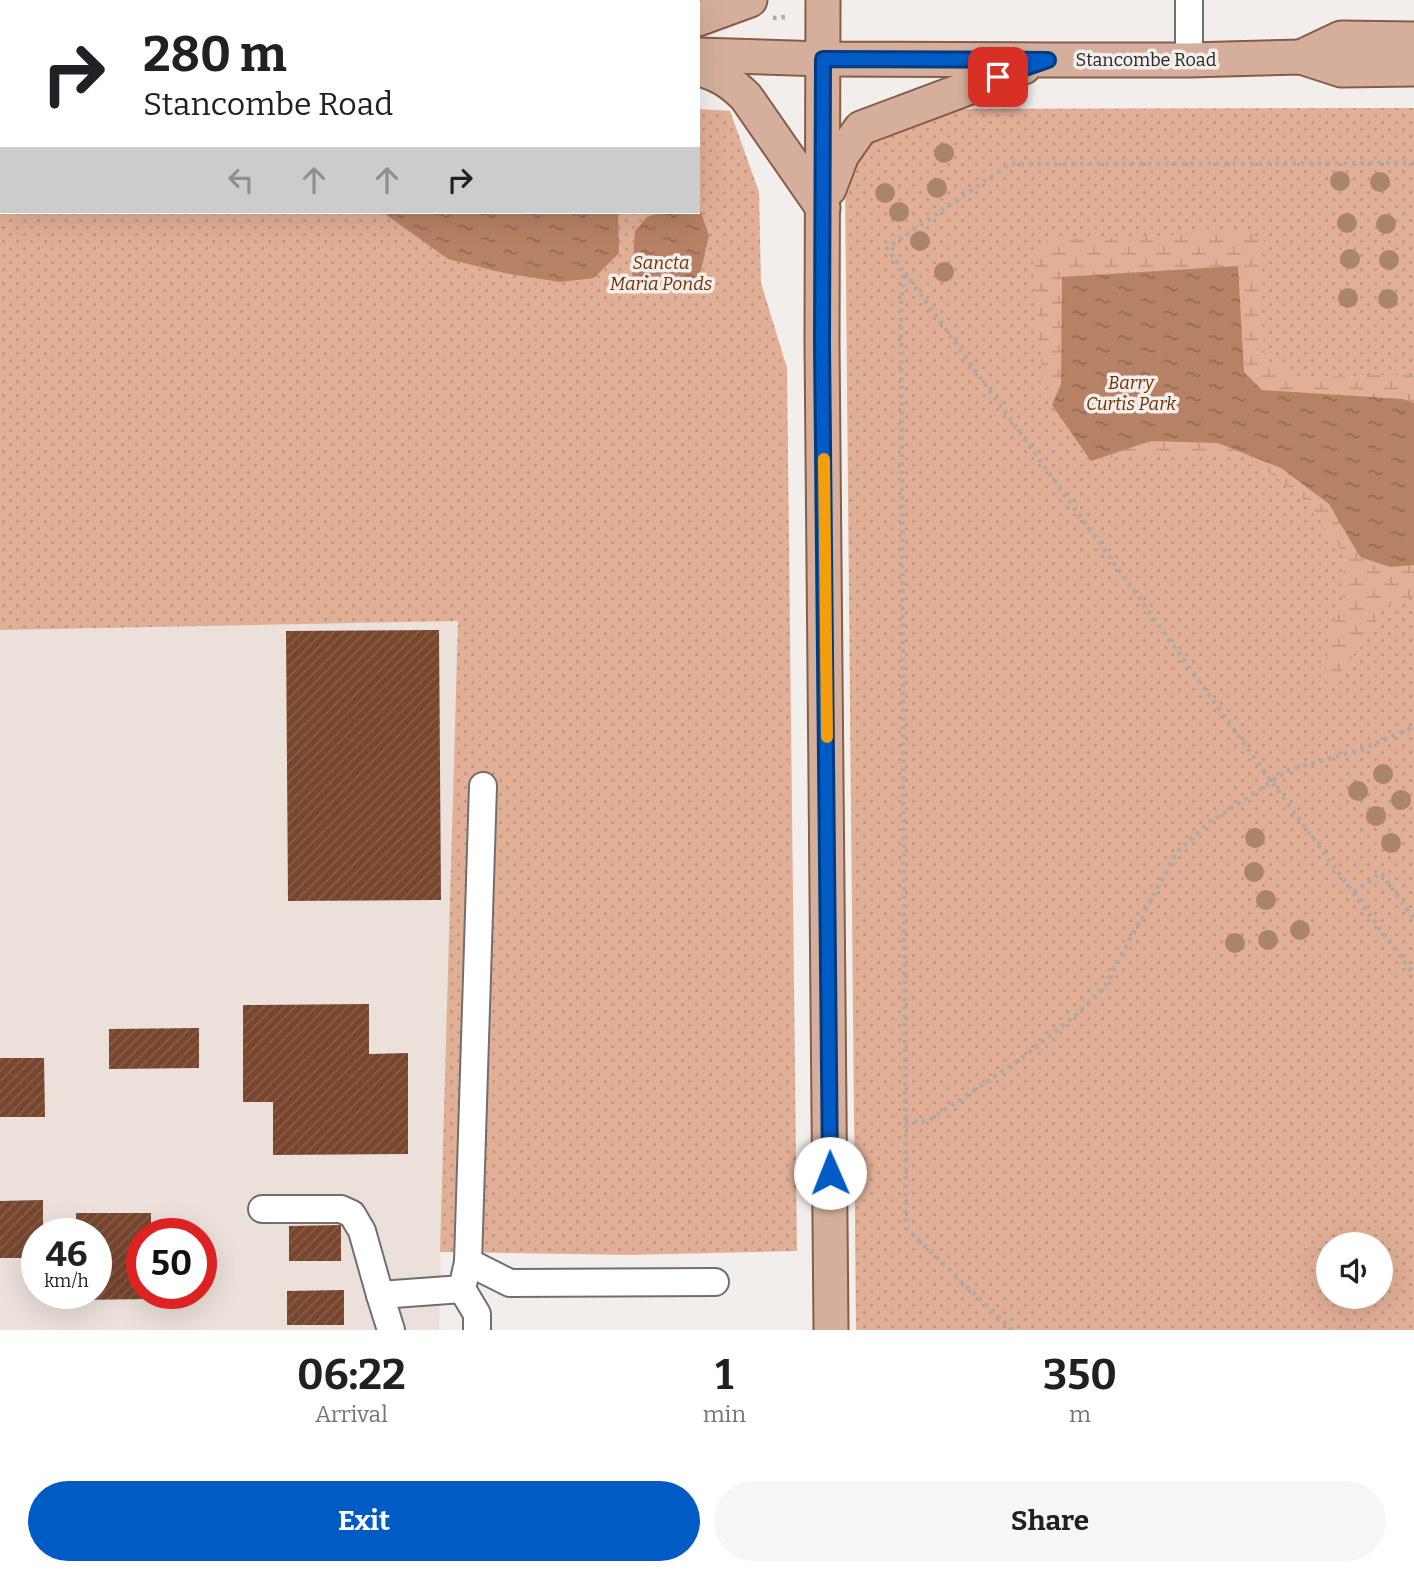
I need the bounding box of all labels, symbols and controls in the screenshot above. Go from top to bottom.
text: 280 m [143,25,287,84]
icon: right [28,28,119,119]
pin [968,47,1028,107]
street label: Stancombe Road [1076,49,1217,71]
icon: arrive [979,58,1017,96]
text: Stancombe Road [143,85,393,123]
icon: left [222,161,260,199]
icon: ahead [295,161,333,199]
icon: ahead [368,161,406,199]
icon: right [441,161,479,199]
park label: Sancta Maria Ponds [610,252,713,295]
park label: Barry Curtis Park [1086,372,1176,415]
position arrow [793,1136,867,1210]
speed limit sign: 50 [126,1218,217,1309]
map controls [1316,1232,1393,1309]
button: sound [1316,1232,1393,1309]
text: 46 [45,1233,88,1275]
text: km/h [44,1270,89,1292]
text: 06:22 [297,1350,406,1400]
text: 1 [715,1350,733,1400]
text: 350 [1043,1350,1117,1400]
text: Arrival [315,1400,388,1428]
text: min [703,1400,746,1428]
text: m [1069,1400,1091,1428]
button: Exit [28,1481,700,1561]
button: Share [714,1481,1386,1561]

